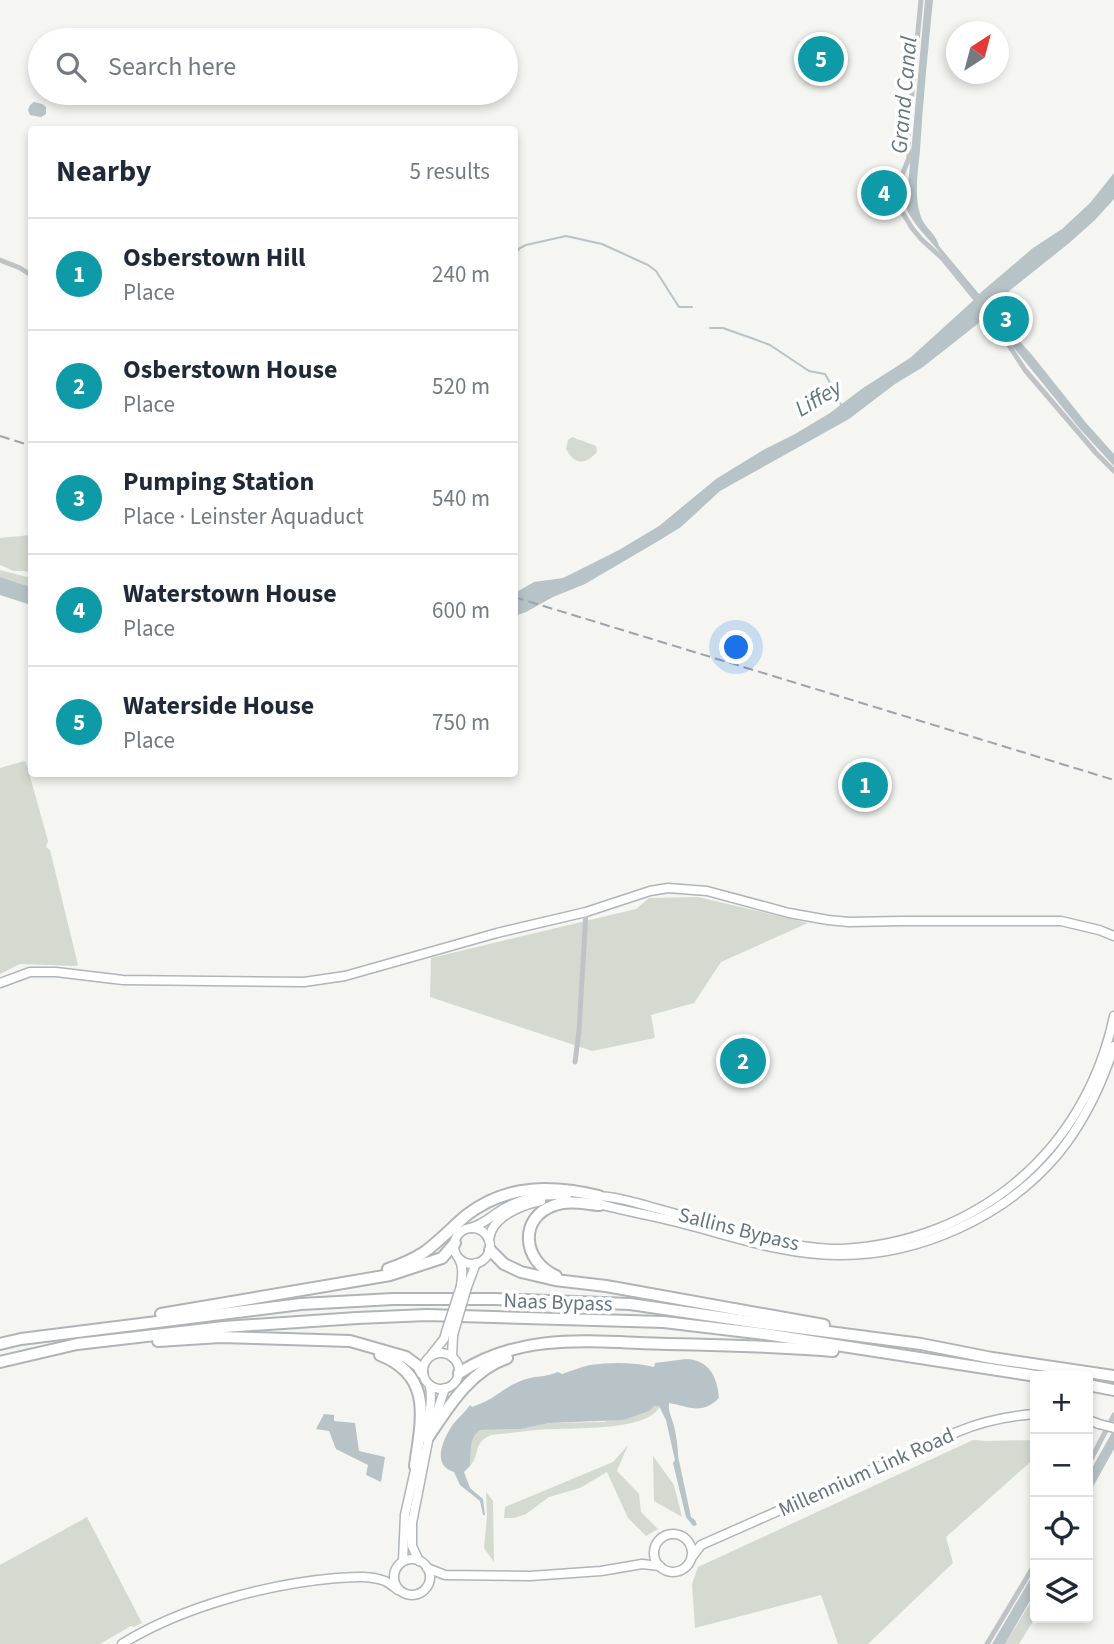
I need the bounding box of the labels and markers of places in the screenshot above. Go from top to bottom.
pin: 5 [798,33,844,85]
pin: 4 [861,167,907,219]
pin: 3 [983,293,1029,345]
pin: 1 [842,759,888,811]
pin: 2 [720,1035,766,1087]

